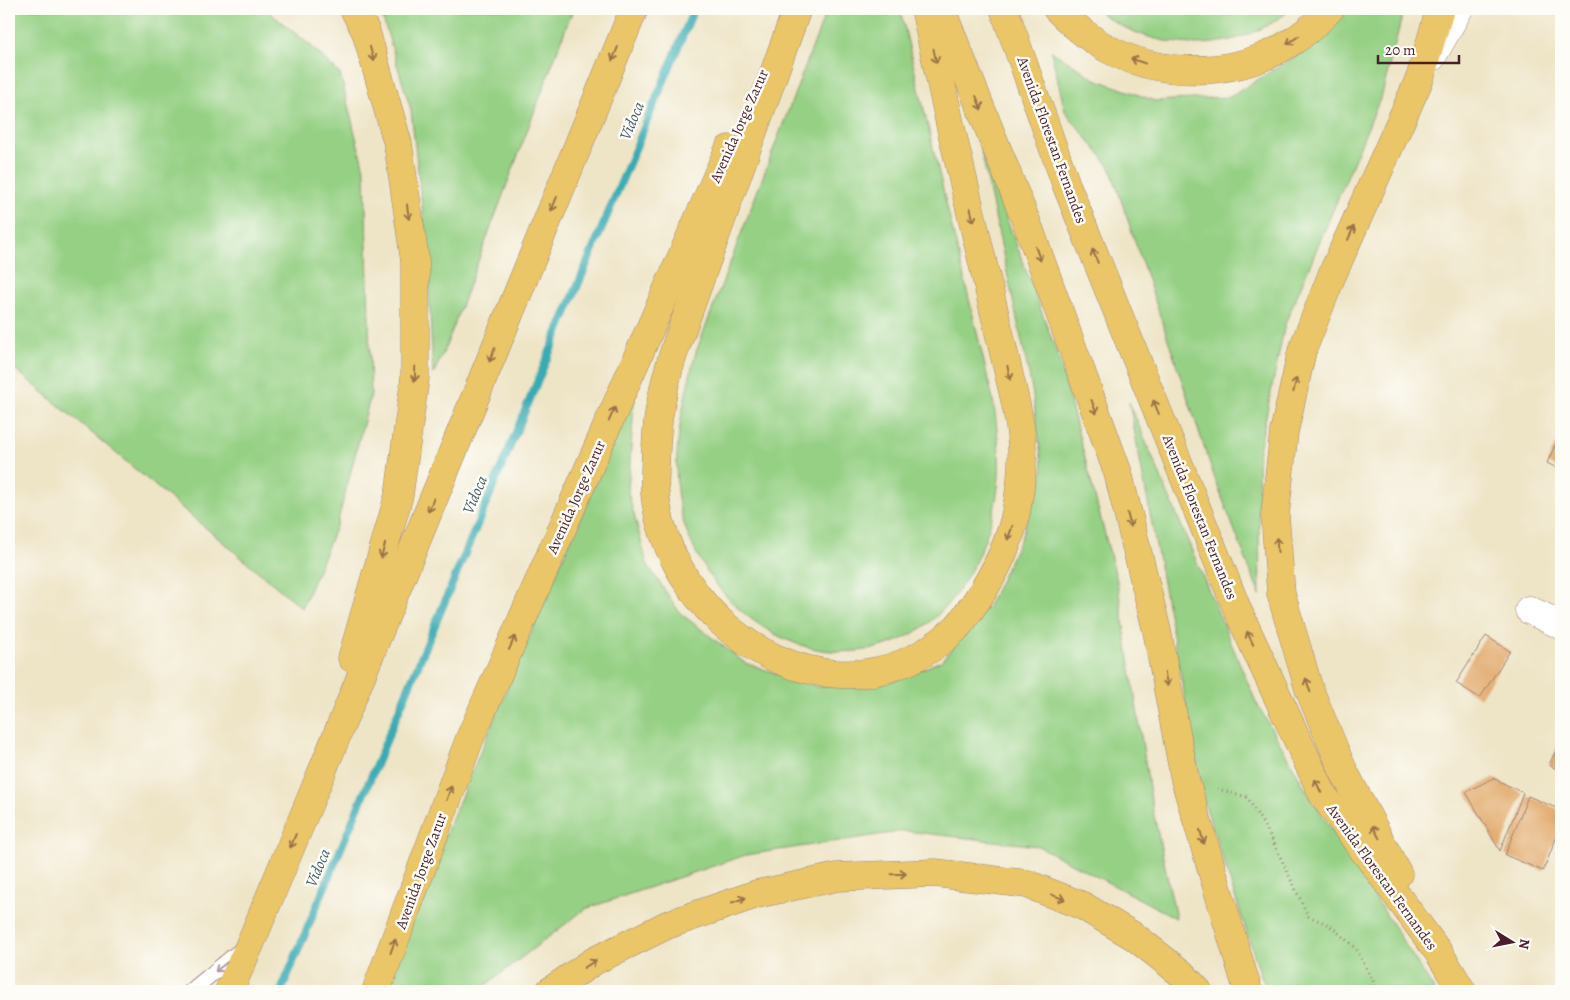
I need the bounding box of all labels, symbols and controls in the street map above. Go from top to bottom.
scale bar [1378,32,1459,64]
one-way arrow [1287,36,1301,46]
text: 20 m [1385,40,1416,60]
one-way arrow [368,46,378,62]
one-way arrow [610,46,620,61]
one-way arrow [931,48,941,64]
street label: Avenida Florestan Fernandes [1012,53,1092,226]
one-way arrow [1131,56,1146,65]
street label: Avenida Jorge Zarur [705,66,773,187]
one-way arrow [975,95,984,110]
water label: Vidoca [614,98,650,143]
one-way arrow [548,196,558,211]
one-way arrow [403,204,413,220]
one-way arrow [967,206,977,222]
one-way arrow [1347,226,1357,241]
one-way arrow [1034,246,1043,261]
one-way arrow [1090,249,1099,264]
one-way arrow [487,347,497,362]
one-way arrow [1005,364,1014,380]
one-way arrow [410,366,419,382]
one-way arrow [1291,377,1300,393]
one-way arrow [1090,399,1099,414]
one-way arrow [1150,400,1160,415]
one-way arrow [608,407,618,422]
street label: Avenida Florestan Fernandes [1157,431,1242,602]
street label: Avenida Jorge Zarur [542,437,610,558]
water label: Vidoca [457,472,493,517]
one-way arrow [425,497,435,512]
one-way arrow [1125,512,1135,528]
one-way arrow [1004,525,1014,541]
one-way arrow [1272,538,1282,554]
one-way arrow [377,542,387,558]
one-way arrow [1245,631,1255,646]
one-way arrow [507,636,517,651]
one-way arrow [1161,670,1171,686]
one-way arrow [1303,677,1313,693]
one-way arrow [1313,779,1323,794]
one-way arrow [445,786,454,801]
street label: Avenida Florestan Fernandes [1322,799,1442,954]
street label: Avenida Jorge Zarur [390,810,451,933]
one-way arrow [1371,825,1380,840]
one-way arrow [1198,829,1208,845]
one-way arrow [288,833,297,848]
water label: Vidoca [300,845,336,890]
one-way arrow [891,870,907,879]
one-way arrow [1050,892,1065,902]
one-way arrow [731,895,747,904]
north arrow [1488,918,1538,968]
text: N [1514,937,1535,951]
one-way arrow [389,938,398,954]
one-way arrow [583,959,597,969]
one-way arrow [215,961,228,972]

